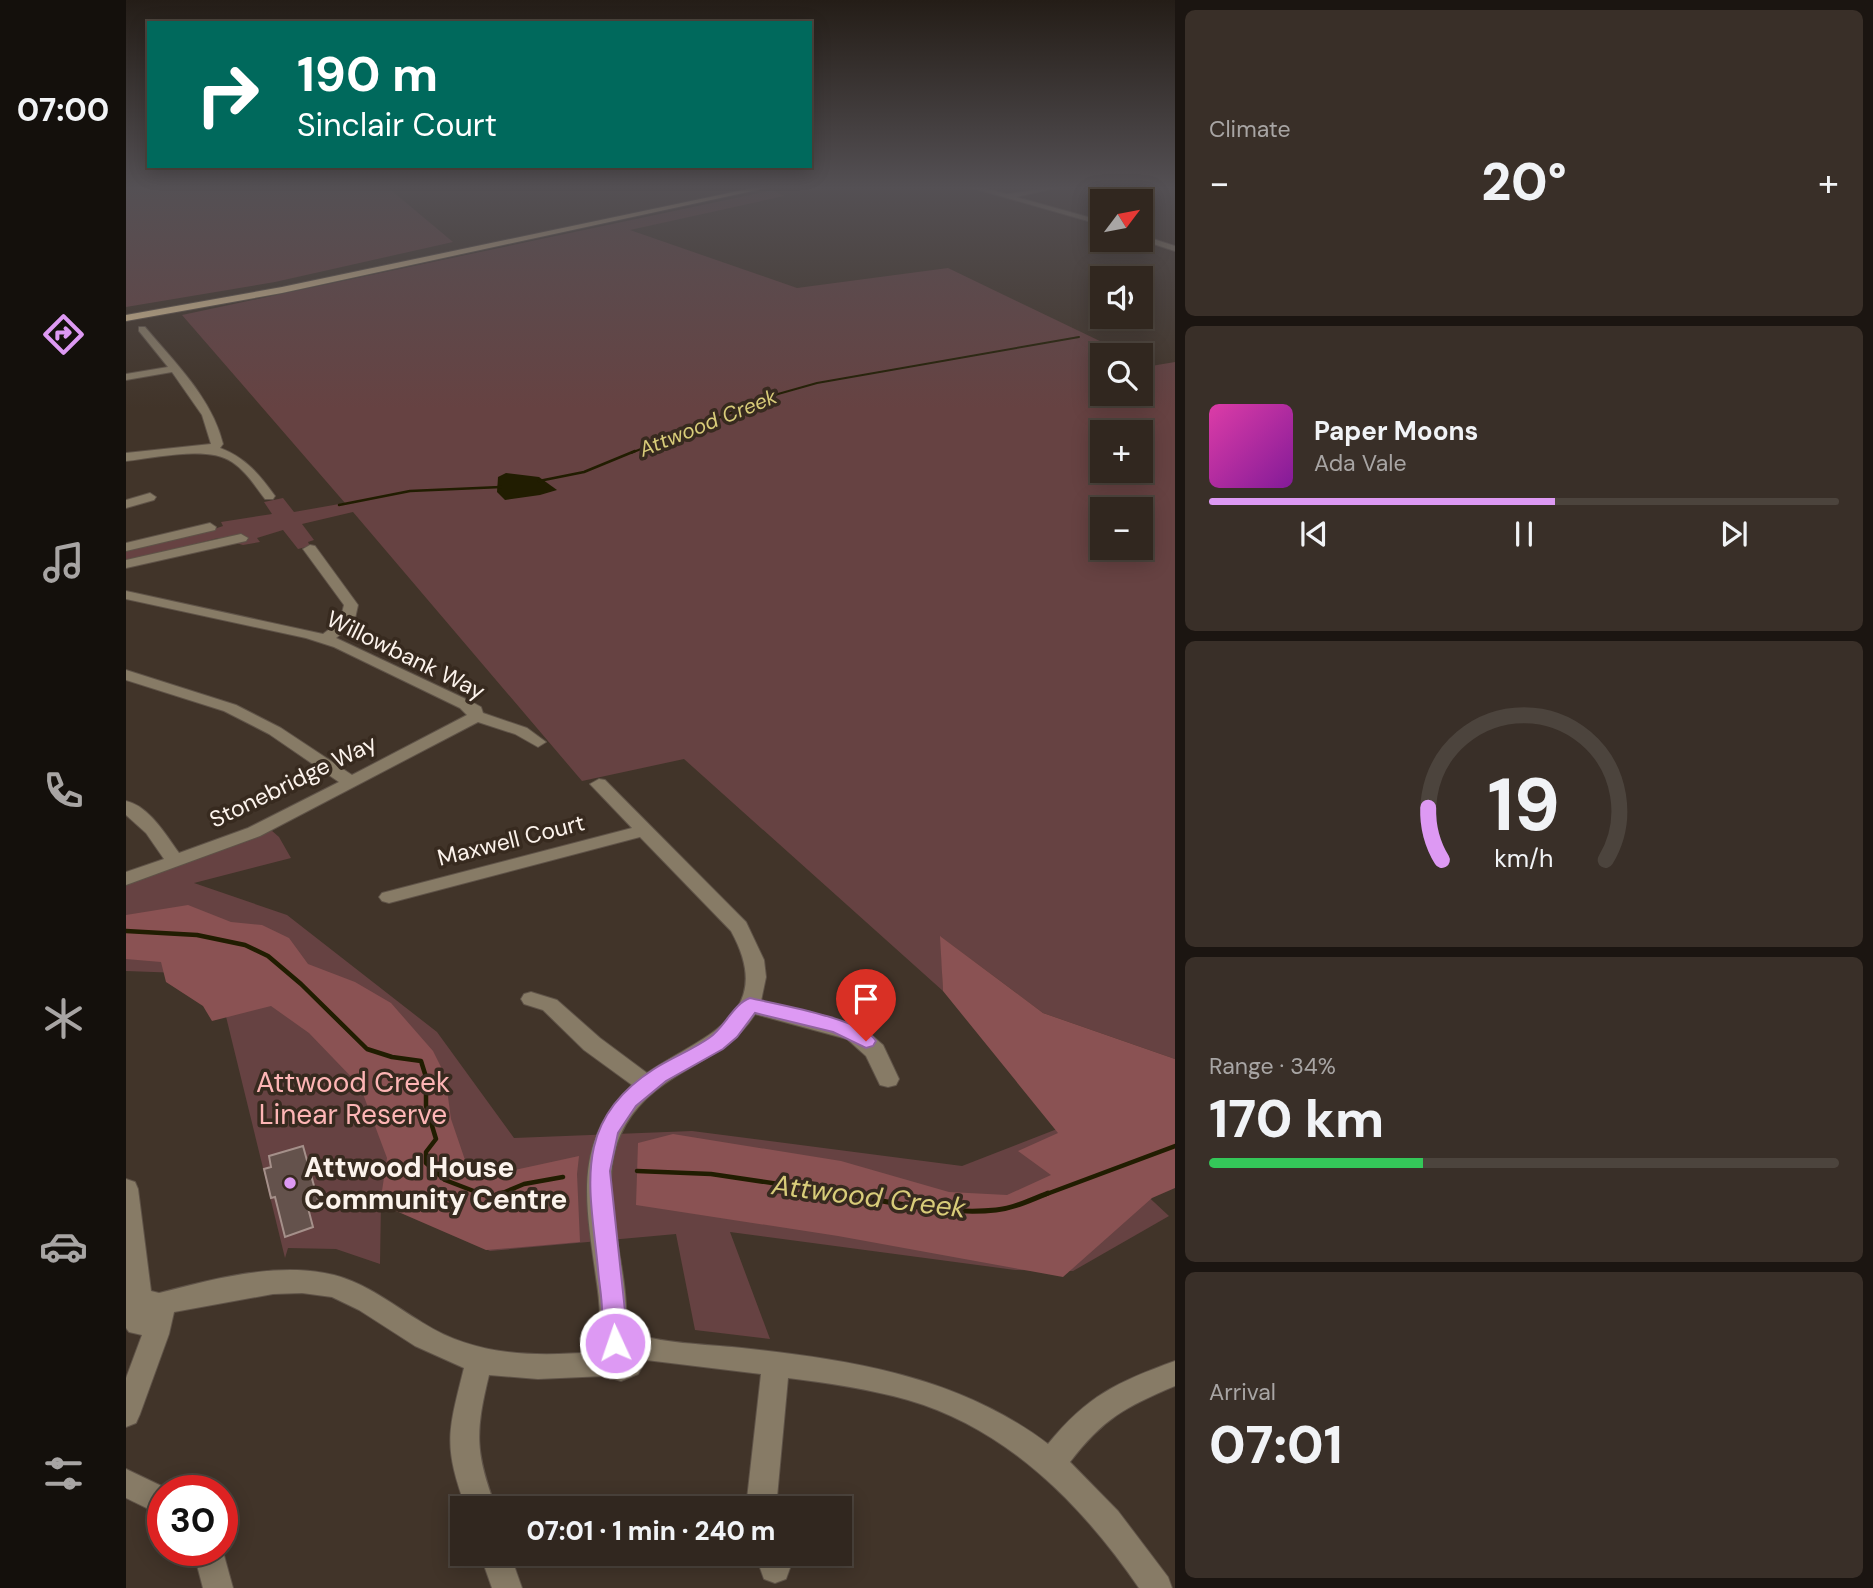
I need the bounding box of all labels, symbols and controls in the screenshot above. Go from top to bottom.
text: 190 m [297,42,438,106]
icon: right [182,49,273,140]
text: 07:00 [17,89,109,131]
text: Sinclair Court [297,104,497,146]
text: Climate [1209,114,1291,144]
text: 20° [1481,148,1567,216]
text: − [1209,158,1230,208]
text: + [1818,158,1839,208]
north arrow [1090,189,1153,252]
map controls [1090,189,1153,560]
button: sound [1090,266,1153,329]
icon: directions [39,310,88,359]
button: search [1090,343,1153,406]
water label: Attwood Creek [634,382,781,464]
text: Paper Moons [1314,414,1478,448]
button: + [1090,420,1153,483]
text: Ada Vale [1314,448,1407,478]
button: − [1090,497,1153,560]
icon: previous [1295,515,1333,553]
icon: pause [1505,515,1543,553]
icon: next [1715,515,1753,553]
icon: music [39,538,88,587]
street label: Willowbank Way [322,604,490,706]
street label: Stonebridge Way [204,727,382,834]
text: 19 [1488,758,1560,853]
icon: phone [39,766,88,815]
street label: Maxwell Court [434,807,588,873]
text: km/h [1494,842,1554,875]
pin [836,969,896,1041]
icon: arrive [847,980,885,1018]
icon: climate [39,994,88,1043]
text: Range · 34% [1209,1051,1336,1081]
park label: Attwood Creek Linear Reserve [256,1064,450,1133]
text: 170 km [1209,1085,1384,1153]
place label: Attwood House Community Centre [304,1149,567,1218]
water label: Attwood Creek [769,1166,969,1227]
marker: Attwood House Community Centre [282,1175,298,1191]
icon: car [39,1222,88,1271]
position arrow [578,1306,652,1380]
text: Arrival [1209,1377,1276,1407]
text: 07:01 [1209,1411,1343,1479]
icon: filters [39,1449,88,1498]
speed limit sign: 30 [147,1475,238,1566]
text: 07:01 · 1 min · 240 m [527,1514,775,1548]

